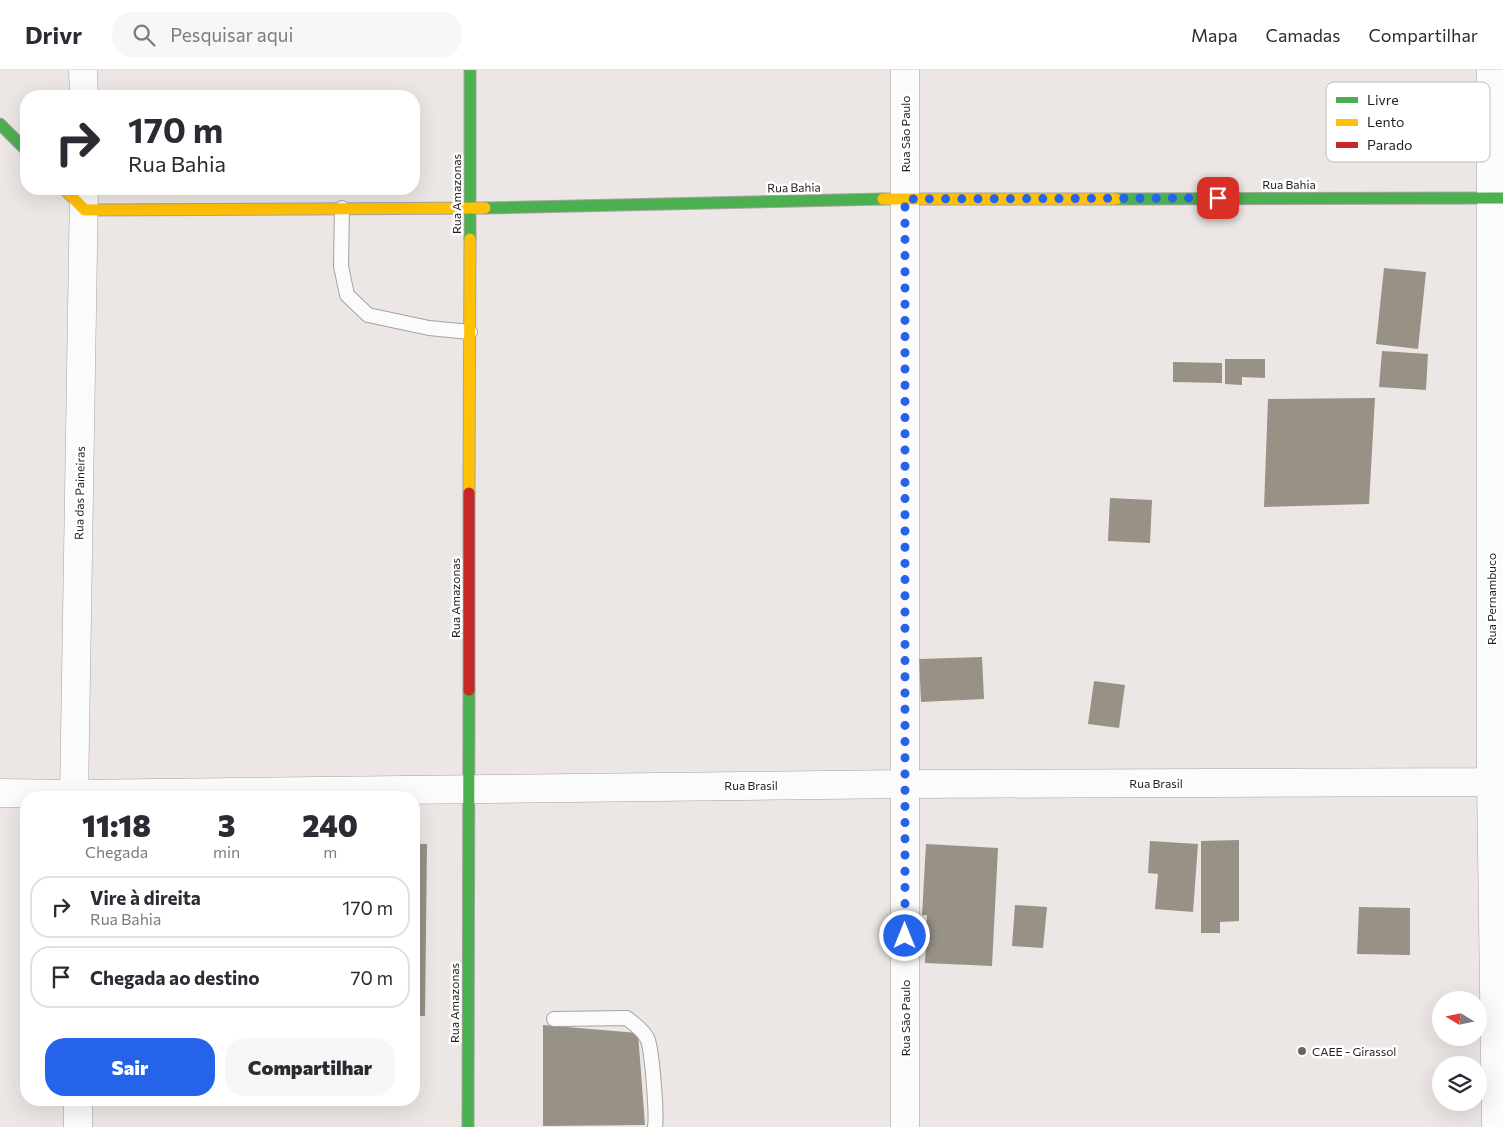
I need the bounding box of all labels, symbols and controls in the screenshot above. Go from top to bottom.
search box [112,12,462,57]
text: Drivr [25,20,82,49]
icon: search [130,21,158,49]
text: Pesquisar aqui [170,23,293,46]
text: Mapa [1191,24,1238,46]
text: Camadas [1266,24,1340,46]
text: Compartilhar [1368,24,1478,46]
legend [1326,82,1490,162]
text: Livre [1367,91,1399,108]
street label: Rua São Paulo [898,96,912,172]
text: 170 m [128,107,223,150]
icon: right [45,110,110,175]
text: Lento [1367,113,1404,130]
text: Parado [1367,136,1412,153]
text: Rua Bahia [128,150,226,177]
street label: Rua Amazonas [449,154,463,234]
pin [1197,177,1239,219]
street label: Rua Bahia [1262,177,1316,191]
street label: Rua Bahia [767,180,821,194]
icon: arrive [1204,184,1232,212]
street label: Rua das Paineiras [71,446,87,540]
street label: Rua Pernambuco [1484,553,1498,645]
street label: Rua Amazonas [448,558,462,638]
street label: Rua Brasil [1129,776,1183,790]
street label: Rua Brasil [724,778,778,792]
text: 11:18 [82,806,151,843]
text: 3 [218,806,236,843]
text: 240 [302,806,358,843]
text: Chegada [85,842,148,861]
text: min [213,842,240,861]
text: m [323,842,337,861]
text: Vire à direita [90,886,201,909]
icon: right [47,893,75,921]
text: 170 m [342,896,393,919]
text: Rua Bahia [90,909,161,928]
position arrow [878,909,930,961]
icon: arrive [47,963,75,991]
street label: Rua Amazonas [447,963,461,1043]
text: Chegada ao destino [90,966,260,989]
text: 70 m [350,966,393,989]
street label: Rua São Paulo [898,980,912,1056]
north arrow [1432,991,1488,1046]
map controls [1432,991,1487,1111]
button: Sair [45,1038,215,1096]
button: Compartilhar [225,1038,395,1096]
place label: CAEE - Girassol [1312,1044,1396,1058]
marker: CAEE - Girassol [1296,1045,1308,1057]
button: layers [1432,1056,1487,1111]

